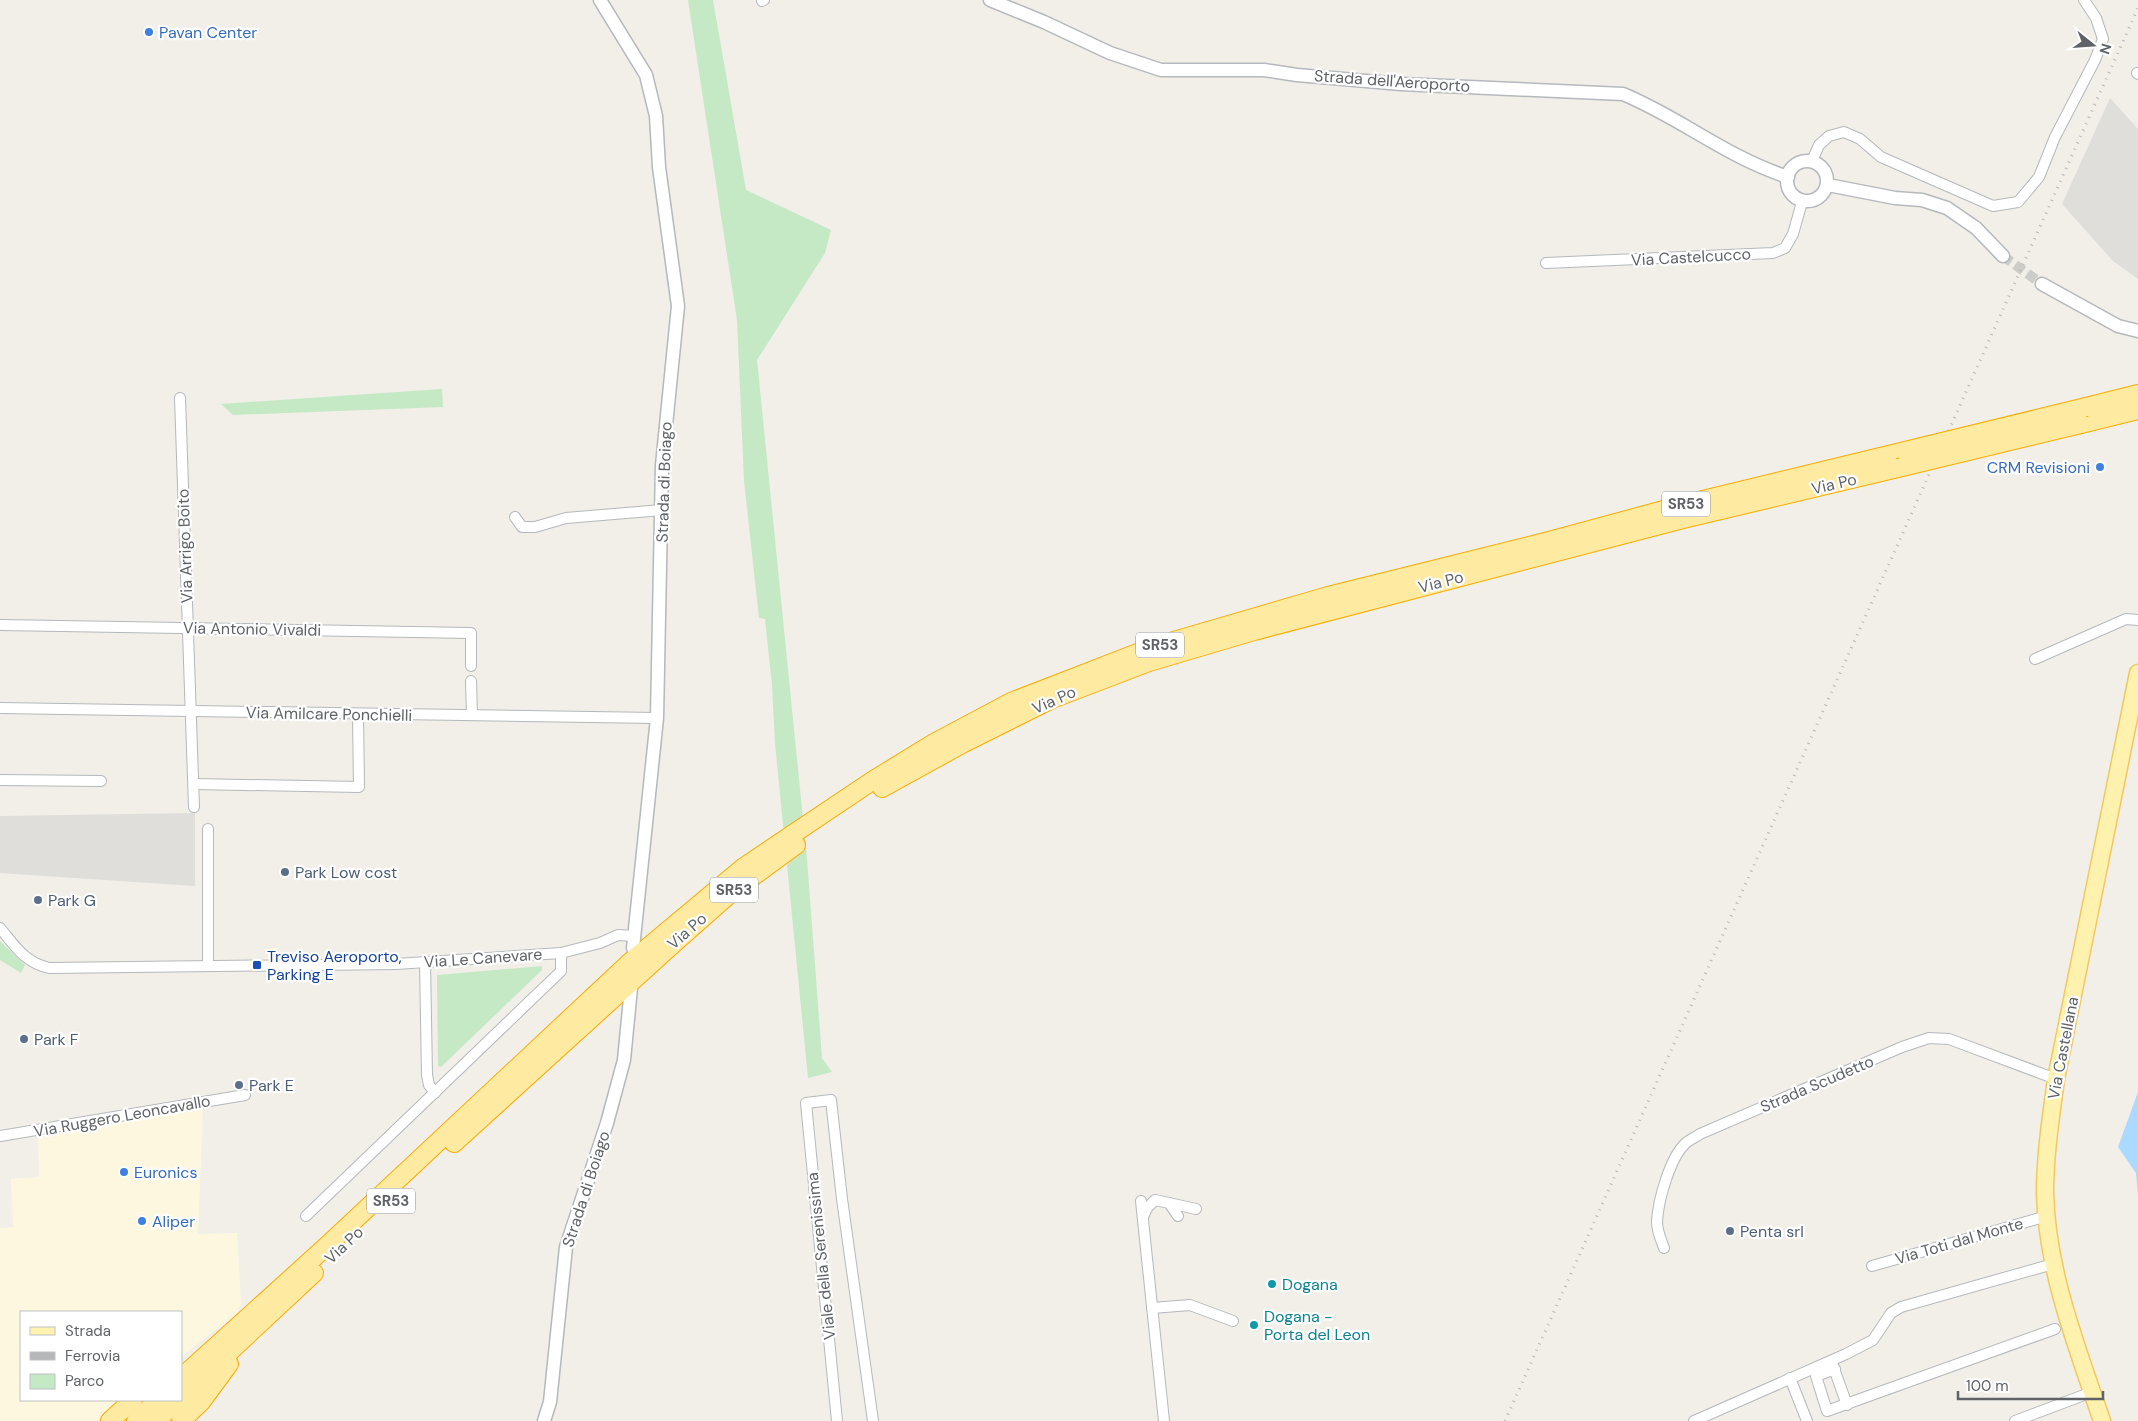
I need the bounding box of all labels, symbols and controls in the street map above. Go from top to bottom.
north arrow [2068,20,2118,70]
place label: Pavan Center [159,22,257,43]
marker: Pavan Center [143,26,155,38]
text: N [2095,41,2116,56]
street label: Strada dell'Aeroporto [1313,65,1471,97]
street label: Via Castelcucco [1630,243,1752,271]
street label: Strada di Boiago [651,421,677,543]
place label: CRM Revisioni [1987,457,2090,478]
marker: CRM Revisioni [2094,461,2106,473]
street label: Via Po [1809,469,1859,499]
street label: Via Arrigo Boito [173,488,197,604]
road number: SR53 [1662,492,1710,516]
street label: Via Po [1416,566,1466,598]
street label: Via Antonio Vivaldi [183,617,321,641]
road number: SR53 [1136,632,1184,658]
street label: Via Po [1029,681,1079,719]
street label: Via Amilcare Ponchielli [246,702,412,726]
place label: Park Low cost [295,862,397,883]
marker: Park Low cost [279,866,291,878]
road number: SR53 [710,878,758,902]
place label: Park G [48,890,96,911]
marker: Park G [32,894,44,906]
street label: Via Po [663,908,711,954]
street label: Via Le Canevare [423,943,543,973]
place label: Treviso Aeroporto, Parking E [267,946,402,985]
marker: Treviso Aeroporto, Parking E [251,959,263,971]
street label: Via Castellana [2043,995,2083,1101]
place label: Park F [34,1029,79,1050]
marker: Park F [18,1033,30,1045]
street label: Strada Scudetto [1757,1051,1877,1117]
place label: Park E [249,1075,294,1096]
marker: Park E [233,1079,245,1091]
street label: Via Ruggero Leoncavallo [32,1090,212,1142]
street label: Strada di Boiago [557,1128,615,1250]
place label: Euronics [134,1162,198,1183]
marker: Euronics [118,1166,130,1178]
street label: Viale della Serenissima [802,1171,840,1341]
road number: SR53 [367,1188,415,1214]
place label: Aliper [152,1211,195,1232]
street label: Via Toti dal Monte [1892,1213,2026,1269]
marker: Aliper [136,1215,148,1227]
place label: Penta srl [1740,1221,1804,1242]
street label: Via Po [320,1222,368,1268]
marker: Penta srl [1724,1225,1736,1237]
place label: Dogana [1282,1274,1338,1295]
marker: Dogana [1266,1278,1278,1290]
place label: Dogana - Porta del Leon [1264,1306,1370,1345]
legend [20,1311,182,1401]
marker: Dogana - Porta del Leon [1248,1319,1260,1331]
text: Strada [65,1321,111,1341]
text: Ferrovia [65,1346,120,1366]
scale bar [1958,1368,2103,1400]
text: Parco [65,1371,104,1391]
text: 100 m [1966,1376,2009,1396]

